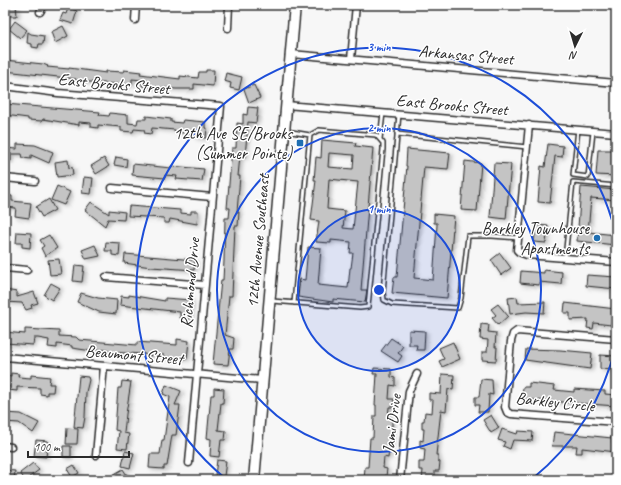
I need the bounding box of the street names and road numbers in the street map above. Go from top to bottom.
street label: Arkansas Street [418,40,517,70]
street label: East Brooks Street [57,69,173,100]
street label: East Brooks Street [395,90,511,121]
street label: 12th Avenue Southeast [242,171,275,309]
street label: Richmond Drive [176,236,205,329]
street label: Beaumont Street [84,340,186,370]
street label: Barkley Circle [515,387,597,417]
street label: Jami Drive [378,392,406,456]

